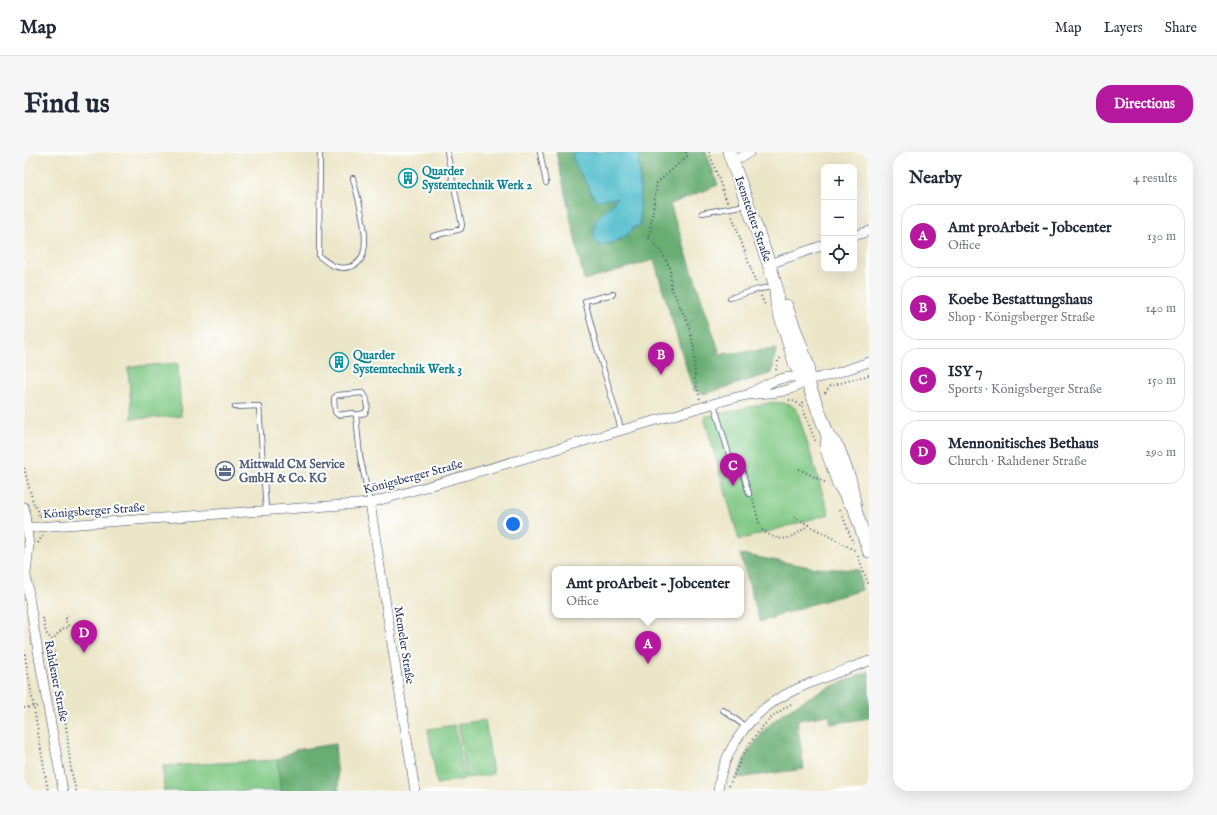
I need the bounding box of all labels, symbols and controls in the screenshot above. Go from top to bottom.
text: Map [20,16,56,40]
text: Map [1055,19,1082,37]
text: Layers [1104,19,1143,37]
text: Share [1165,19,1197,37]
button: Directions [1096,85,1193,123]
text: Find us [24,87,110,122]
place label: Quarder Systemtechnik Werk 2 [422,164,533,194]
map controls [821,164,857,272]
button: + [821,164,857,200]
building icon: Quarder Systemtechnik Werk 2 [397,167,419,189]
text: Nearby [909,168,962,189]
text: 4 results [1133,170,1177,187]
street label: Isenstedter Straße [731,174,775,264]
button: − [821,200,857,236]
text: Amt proArbeit – Jobcenter [948,218,1112,237]
text: A [919,228,927,245]
text: 130 m [1147,228,1176,245]
button: locate [821,236,857,272]
text: Office [948,237,980,254]
text: Koebe Bestattungshaus [948,290,1093,309]
text: B [919,300,927,317]
text: 140 m [1146,300,1176,317]
text: Shop · Königsberger Straße [948,309,1095,326]
pin: B [648,342,674,375]
place label: Quarder Systemtechnik Werk 3 [353,348,462,378]
building icon: Quarder Systemtechnik Werk 3 [328,351,350,373]
text: ISY 7 [948,362,983,381]
text: C [918,372,928,389]
text: 150 m [1147,372,1176,389]
text: Sports · Königsberger Straße [948,381,1102,398]
text: Mennonitisches Bethaus [948,434,1099,453]
text: D [918,444,928,461]
text: 290 m [1145,444,1176,461]
pin: C [720,453,746,486]
text: Church · Rahdener Straße [948,453,1087,470]
street label: Königsberger Straße [362,456,465,497]
place label: Mittwald CM Service GmbH & Co. KG [239,457,345,486]
office icon: Mittwald CM Service GmbH & Co. KG [214,460,236,482]
street label: Königsberger Straße [42,500,146,522]
your location [503,514,523,534]
popup [552,566,744,618]
text: Amt proArbeit – Jobcenter [566,574,730,593]
text: Office [566,593,599,610]
street label: Memeler Straße [390,605,418,686]
pin: D [71,620,97,653]
pin: A [635,631,661,664]
street label: Rahdener Straße [41,639,71,724]

